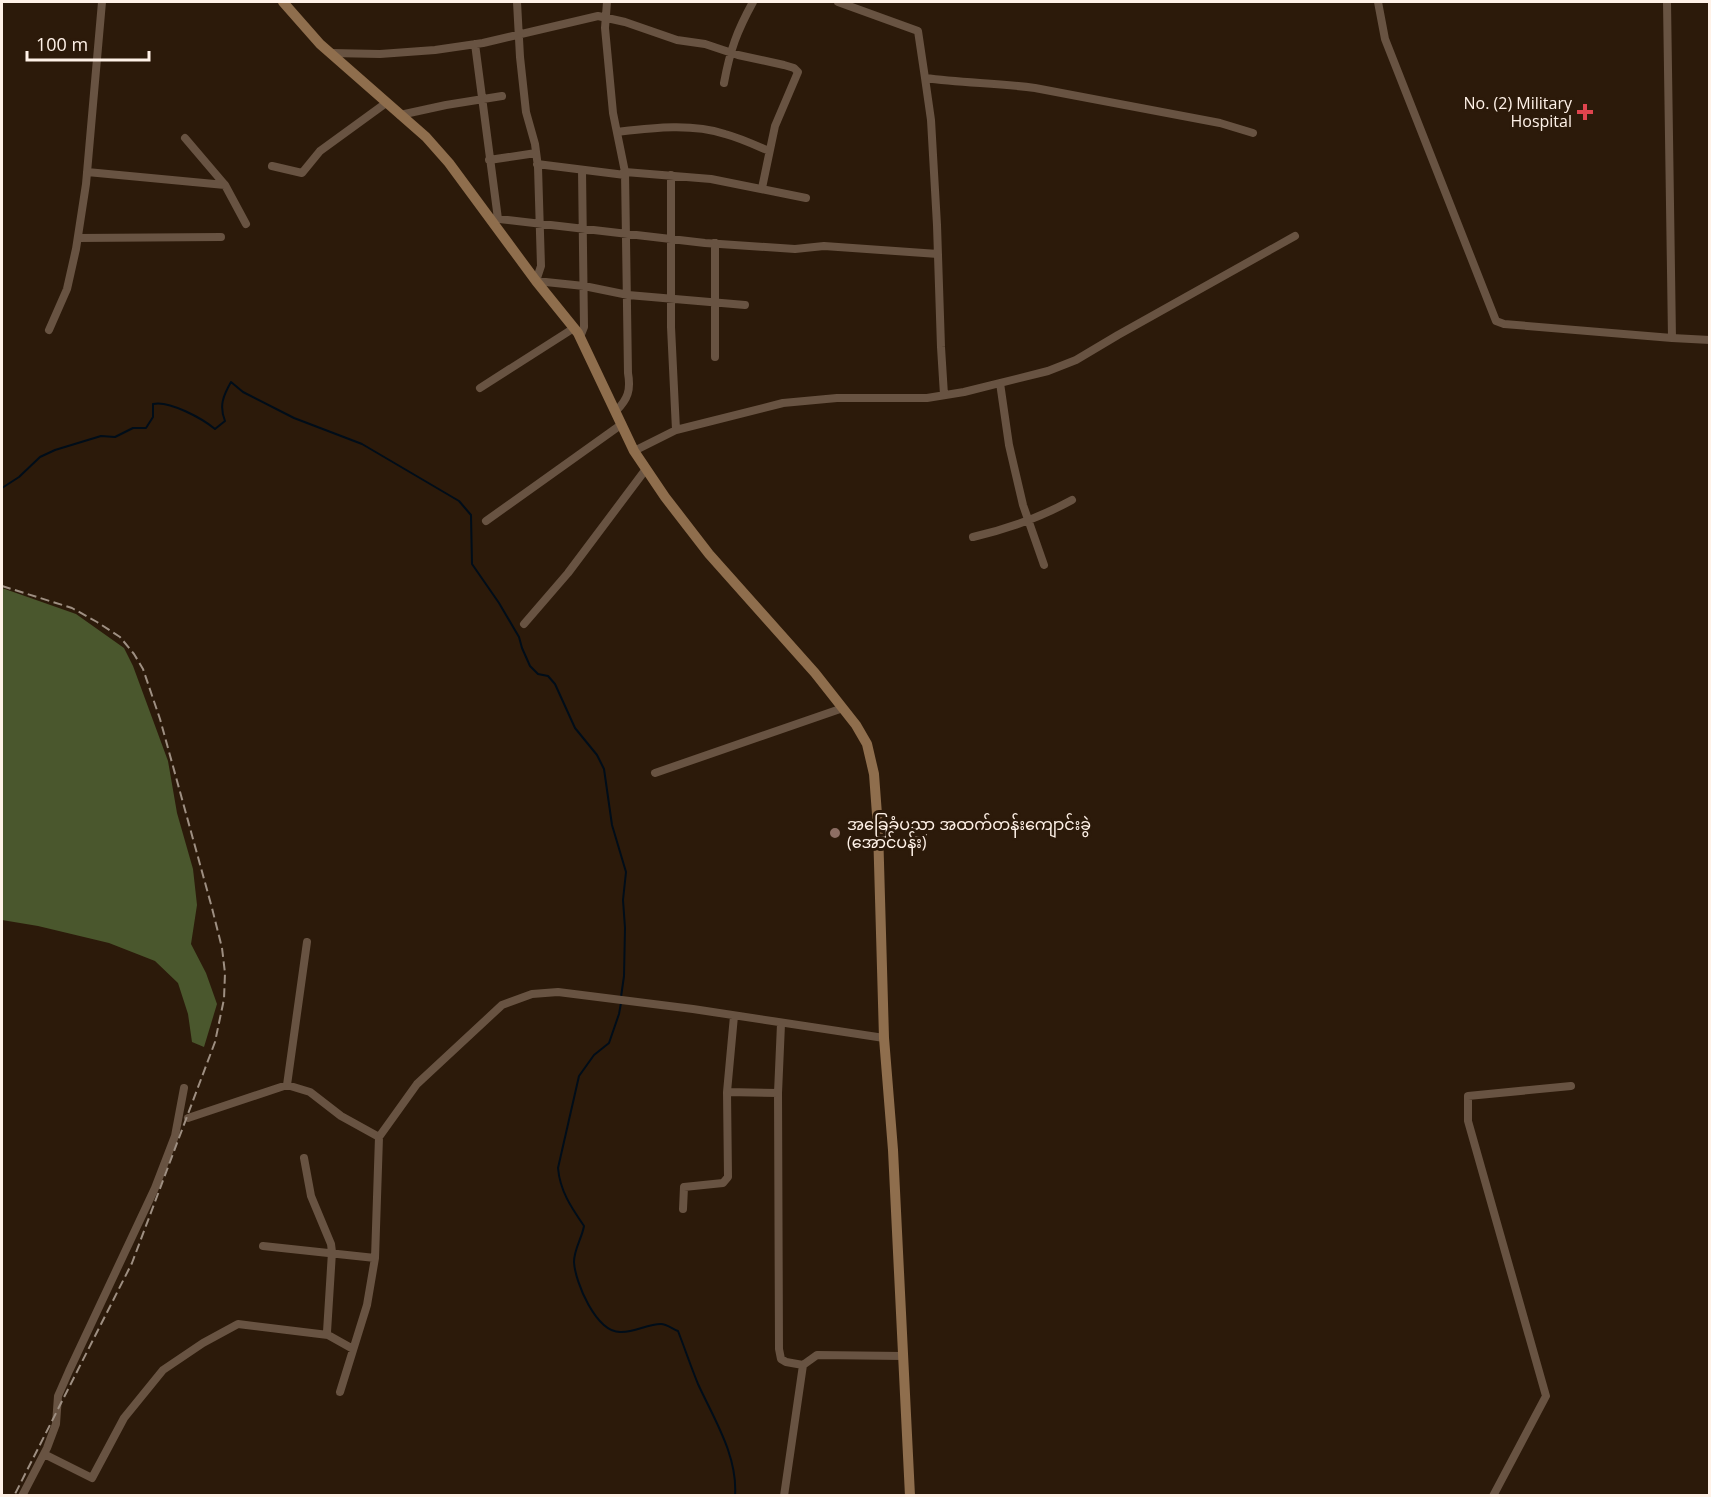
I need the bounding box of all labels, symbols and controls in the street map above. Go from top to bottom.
scale bar [27,24,148,62]
text: 100 m [36,32,88,56]
place label: No. (2) Military Hospital [1464,92,1573,132]
marker: No. (2) Military Hospital [1576,103,1594,121]
place label: အခြေခံပညာ အထက်တန်းကျောင်းခွဲ (အောင်ပန်း) [847,813,1091,856]
marker: အခြေခံပညာ အထက်တန်းကျောင်းခွဲ (အောင်ပန်း) [828,826,842,840]

